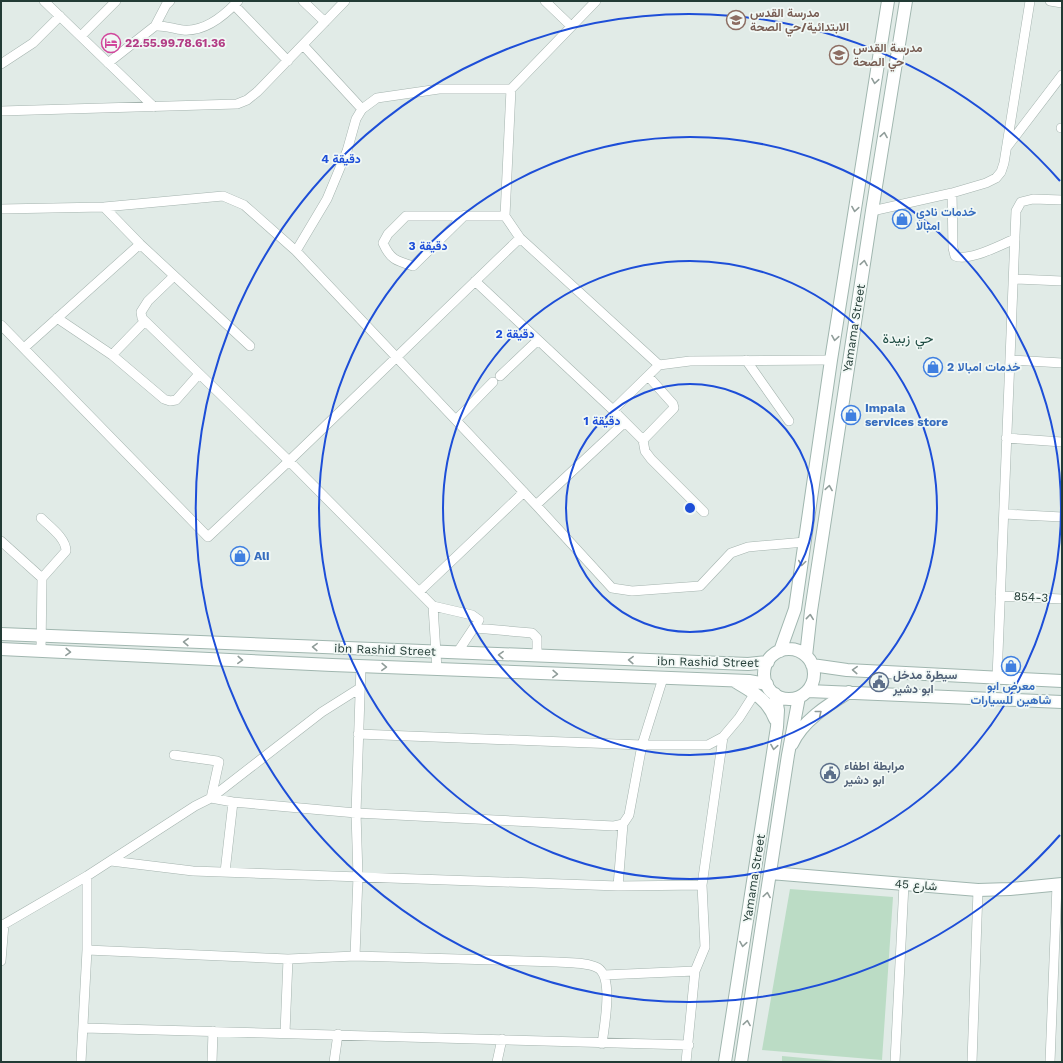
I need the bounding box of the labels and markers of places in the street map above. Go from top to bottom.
place label: مدرسة القدس الابتدائية/حي الصحة [750,6,849,37]
school or university icon: مدرسة القدس الابتدائية/حي الصحة [725,9,747,31]
hotel icon: 22.55.99.78.61.36 [100,32,122,54]
place label: 22.55.99.78.61.36 [125,36,225,50]
place label: مدرسة القدس حي الصحة [853,41,923,72]
school or university icon: مدرسة القدس حي الصحة [828,44,850,66]
place label: خدمات نادي امبالا [916,205,976,233]
shop icon: خدمات نادي امبالا [891,208,913,230]
shop icon: خدمات امبالا 2 [922,356,944,378]
place label: خدمات امبالا 2 [947,360,1020,374]
place label: Impala services store [865,401,948,429]
shop icon: Impala services store [840,404,862,426]
centre of rings [683,501,697,515]
shop icon: Ali [229,545,251,567]
place label: Ali [254,549,270,563]
shop icon: معرض ابو شاهين للسيارات [1000,655,1022,677]
place label: سيطرة مدخل ابو دشير [892,668,958,697]
public building icon: سيطرة مدخل ابو دشير [868,671,890,693]
place label: معرض ابو شاهين للسيارات [971,679,1052,708]
place label: مرابطة اطفاء ابو دشير [843,759,905,788]
public building icon: مرابطة اطفاء ابو دشير [819,762,841,784]

